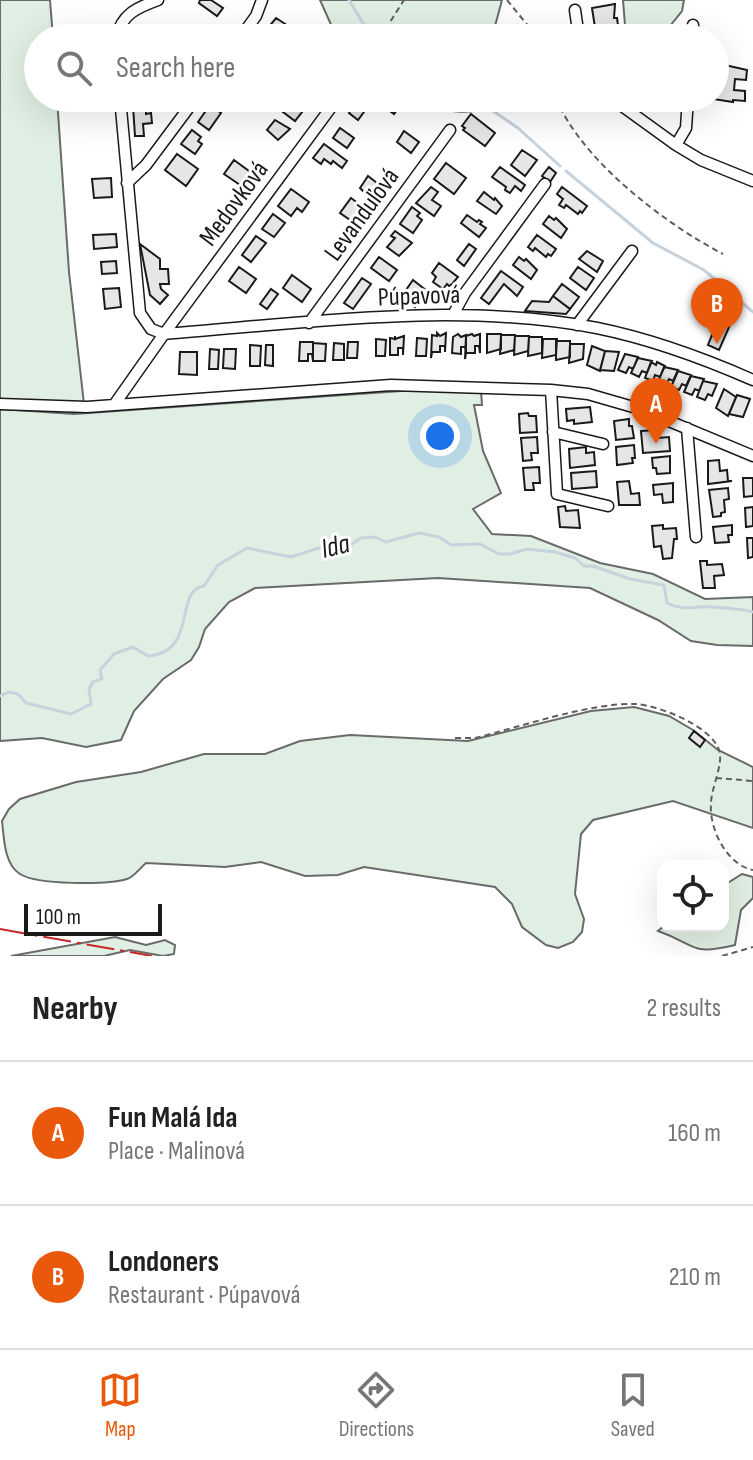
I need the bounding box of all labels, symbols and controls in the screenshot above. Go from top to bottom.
search box [24,24,729,112]
icon: search [52,46,96,90]
text: Search here [116,50,235,86]
street label: Medovková [193,155,275,252]
street label: Levanduľová [318,162,406,267]
pin: B [691,278,743,344]
street label: Púpavová [377,280,461,313]
pin: A [630,378,682,444]
your location [420,416,460,456]
water label: Ida [318,527,353,566]
map controls [657,860,729,932]
button: locate [657,860,729,932]
scale bar [24,900,162,936]
text: 100 m [36,904,81,931]
text: Nearby [32,988,118,1029]
text: 2 results [647,993,721,1024]
text: Fun Malá Ida [108,1100,238,1136]
text: A [52,1118,64,1149]
text: 160 m [668,1118,721,1149]
text: Place · Malinová [108,1136,245,1167]
text: Londoners [108,1244,219,1280]
text: B [52,1262,64,1293]
text: 210 m [669,1262,721,1293]
text: Restaurant · Púpavová [108,1280,300,1311]
tab: Map [98,1368,142,1443]
tab: Directions [339,1368,414,1443]
tab: Saved [611,1368,655,1443]

